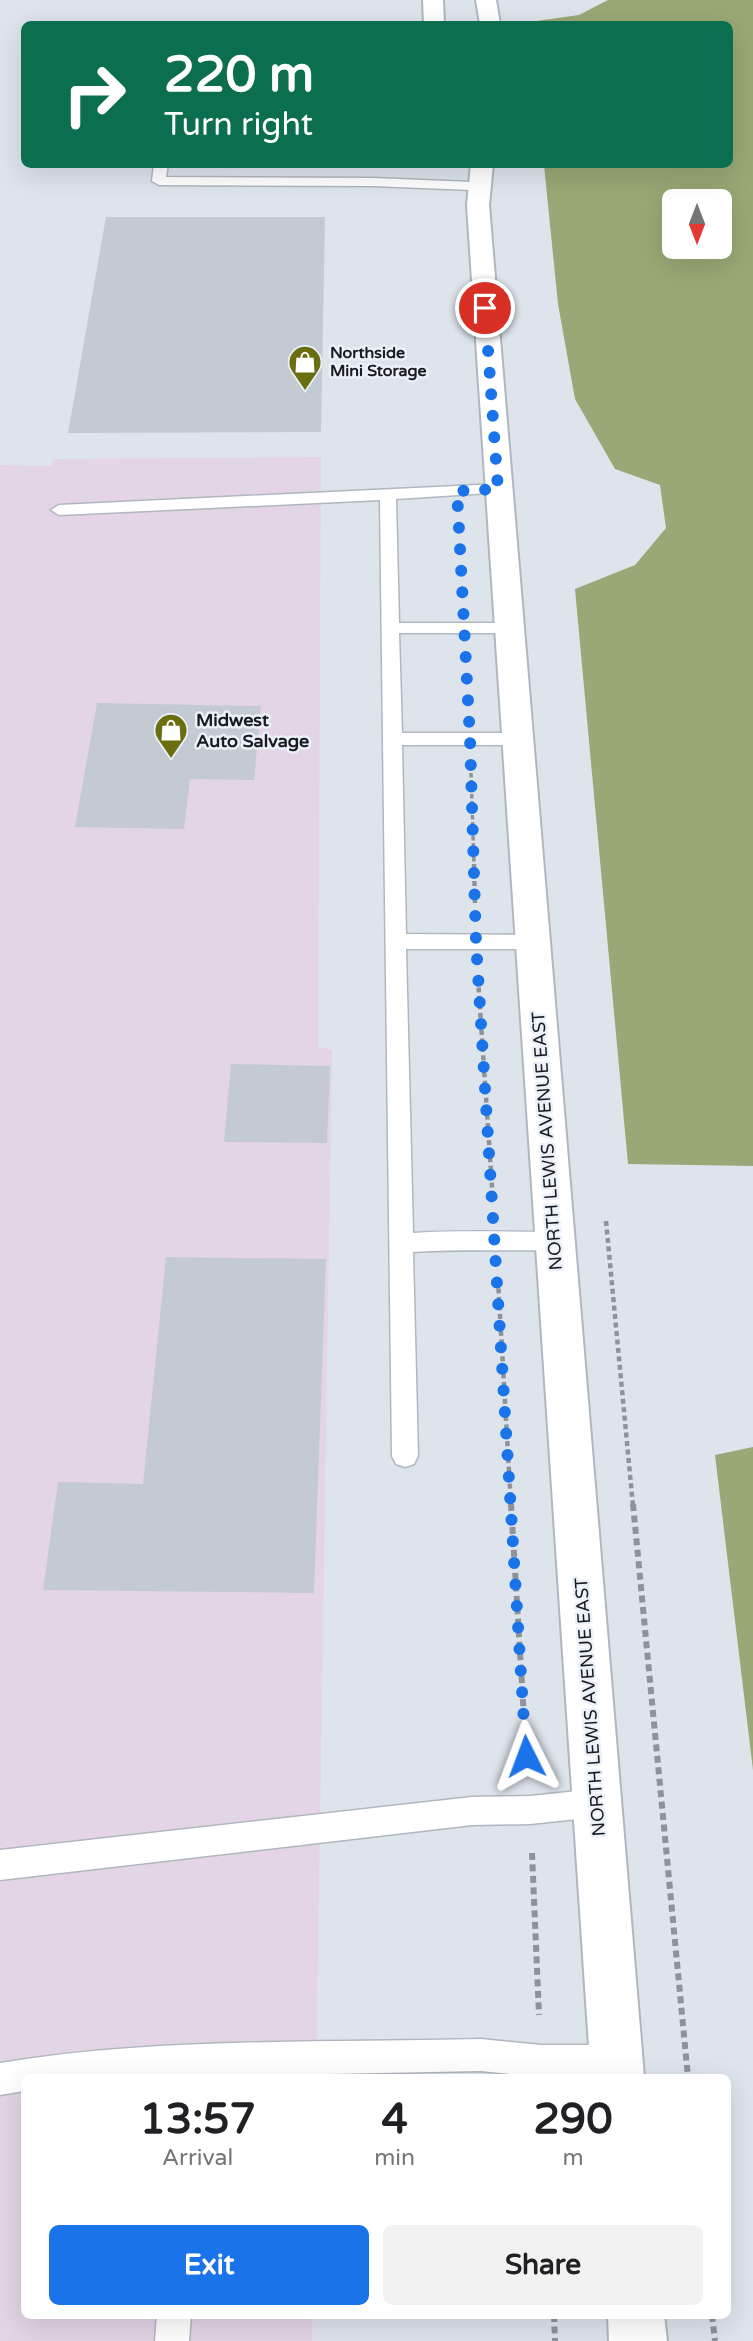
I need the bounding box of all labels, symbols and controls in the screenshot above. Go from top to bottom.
text: 220 m [164,46,314,105]
icon: right [49,49,140,140]
text: Turn right [164,106,313,144]
north arrow [662,189,732,259]
map controls [662,189,732,259]
pin [455,278,515,338]
icon: arrive [466,289,504,327]
shop icon: Northside Mini Storage [286,343,324,392]
place label: Northside Mini Storage [330,343,427,381]
place label: Midwest Auto Salvage [196,709,309,752]
shop icon: Midwest Auto Salvage [152,711,190,760]
street label: NORTH LEWIS AVENUE EAST [527,1011,567,1271]
street label: NORTH LEWIS AVENUE EAST [570,1577,610,1837]
position arrow [489,1719,563,1793]
text: 13:57 [139,2094,256,2145]
text: 4 [381,2094,408,2145]
text: 290 [533,2094,613,2145]
text: Arrival [162,2144,233,2172]
text: min [374,2144,415,2172]
text: m [562,2144,584,2172]
button: Exit [49,2225,369,2305]
button: Share [383,2225,703,2305]

